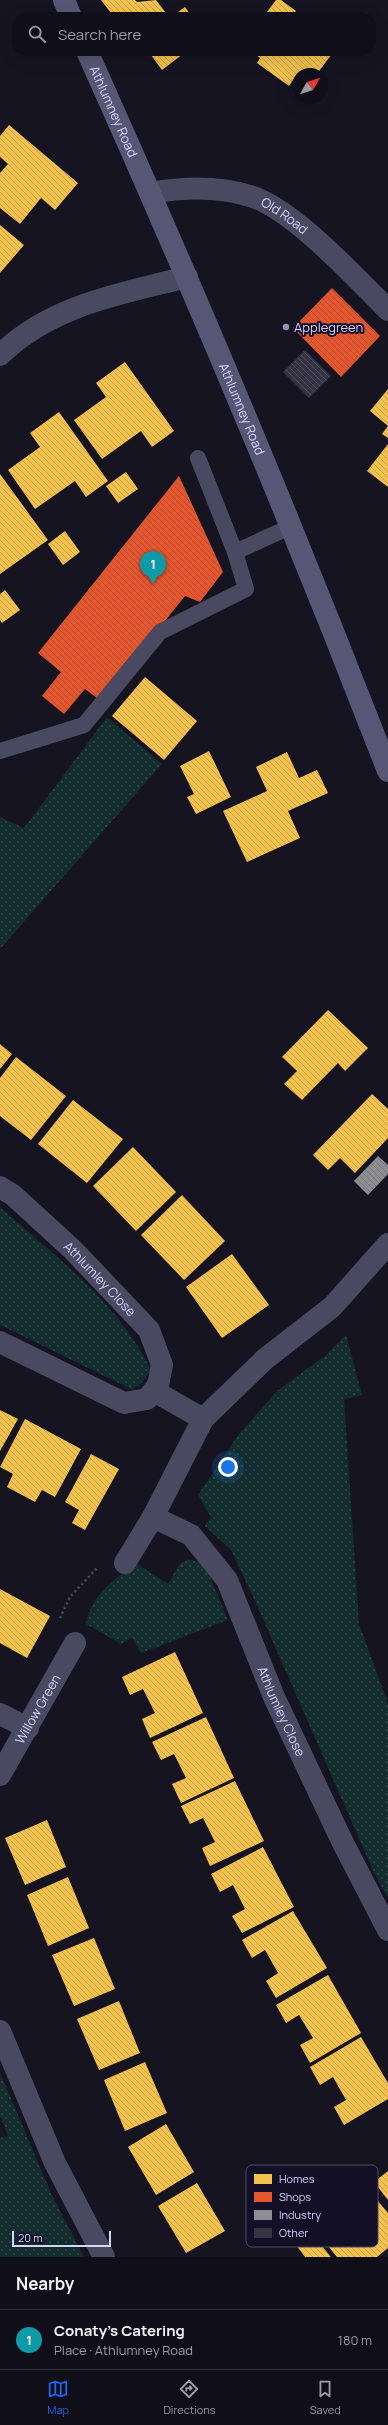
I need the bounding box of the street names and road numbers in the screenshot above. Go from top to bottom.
street label: Athlumney Road [86,63,142,160]
street label: Old Road [258,193,312,238]
street label: Athlumney Road [215,360,269,458]
street label: Athlumley Close [60,1237,140,1320]
street label: Athlumley Close [254,1664,310,1760]
street label: Willow Green [11,1671,65,1747]

